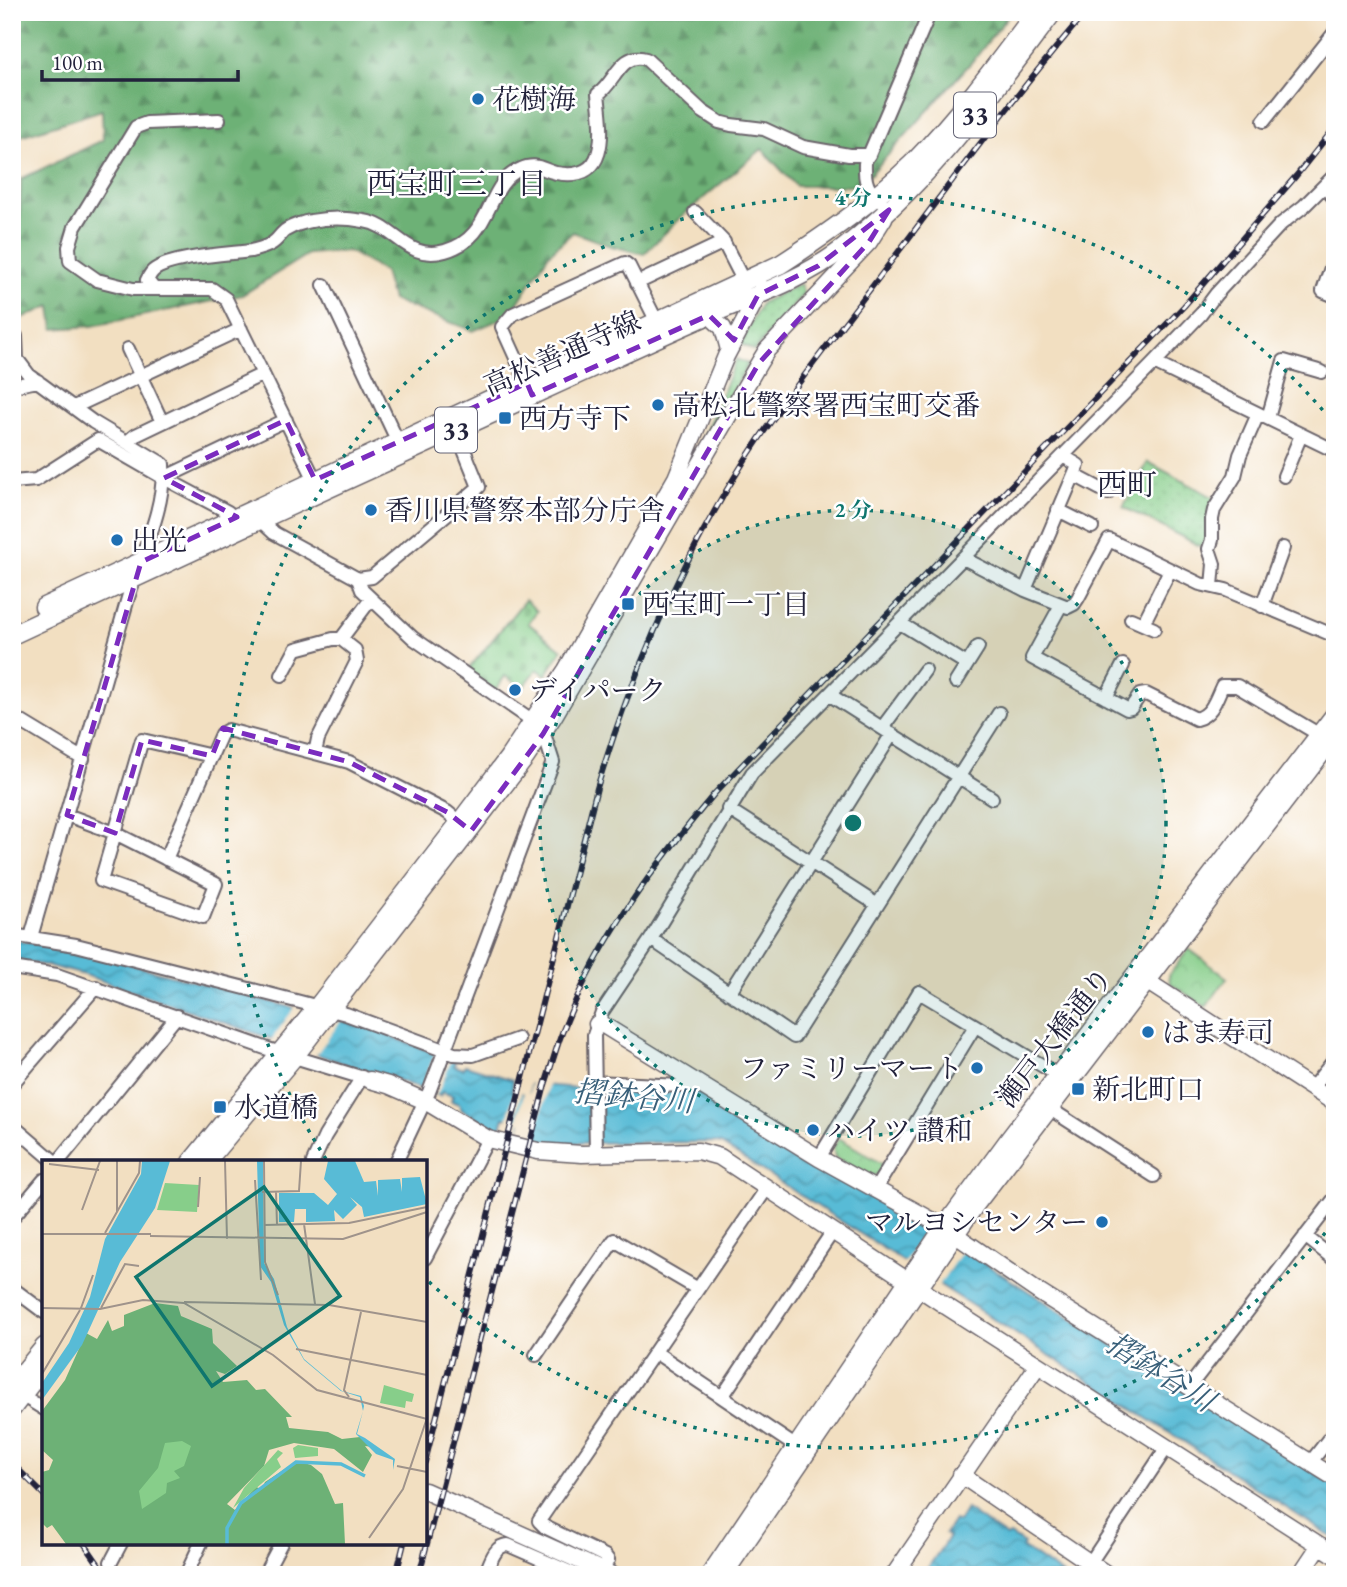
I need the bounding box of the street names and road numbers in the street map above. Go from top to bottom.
road number: 33 [954,92,996,138]
street label: 高松善通寺線 [478,302,646,404]
road number: 33 [435,408,477,452]
street label: 瀬戸大橋通り [988,960,1120,1114]

